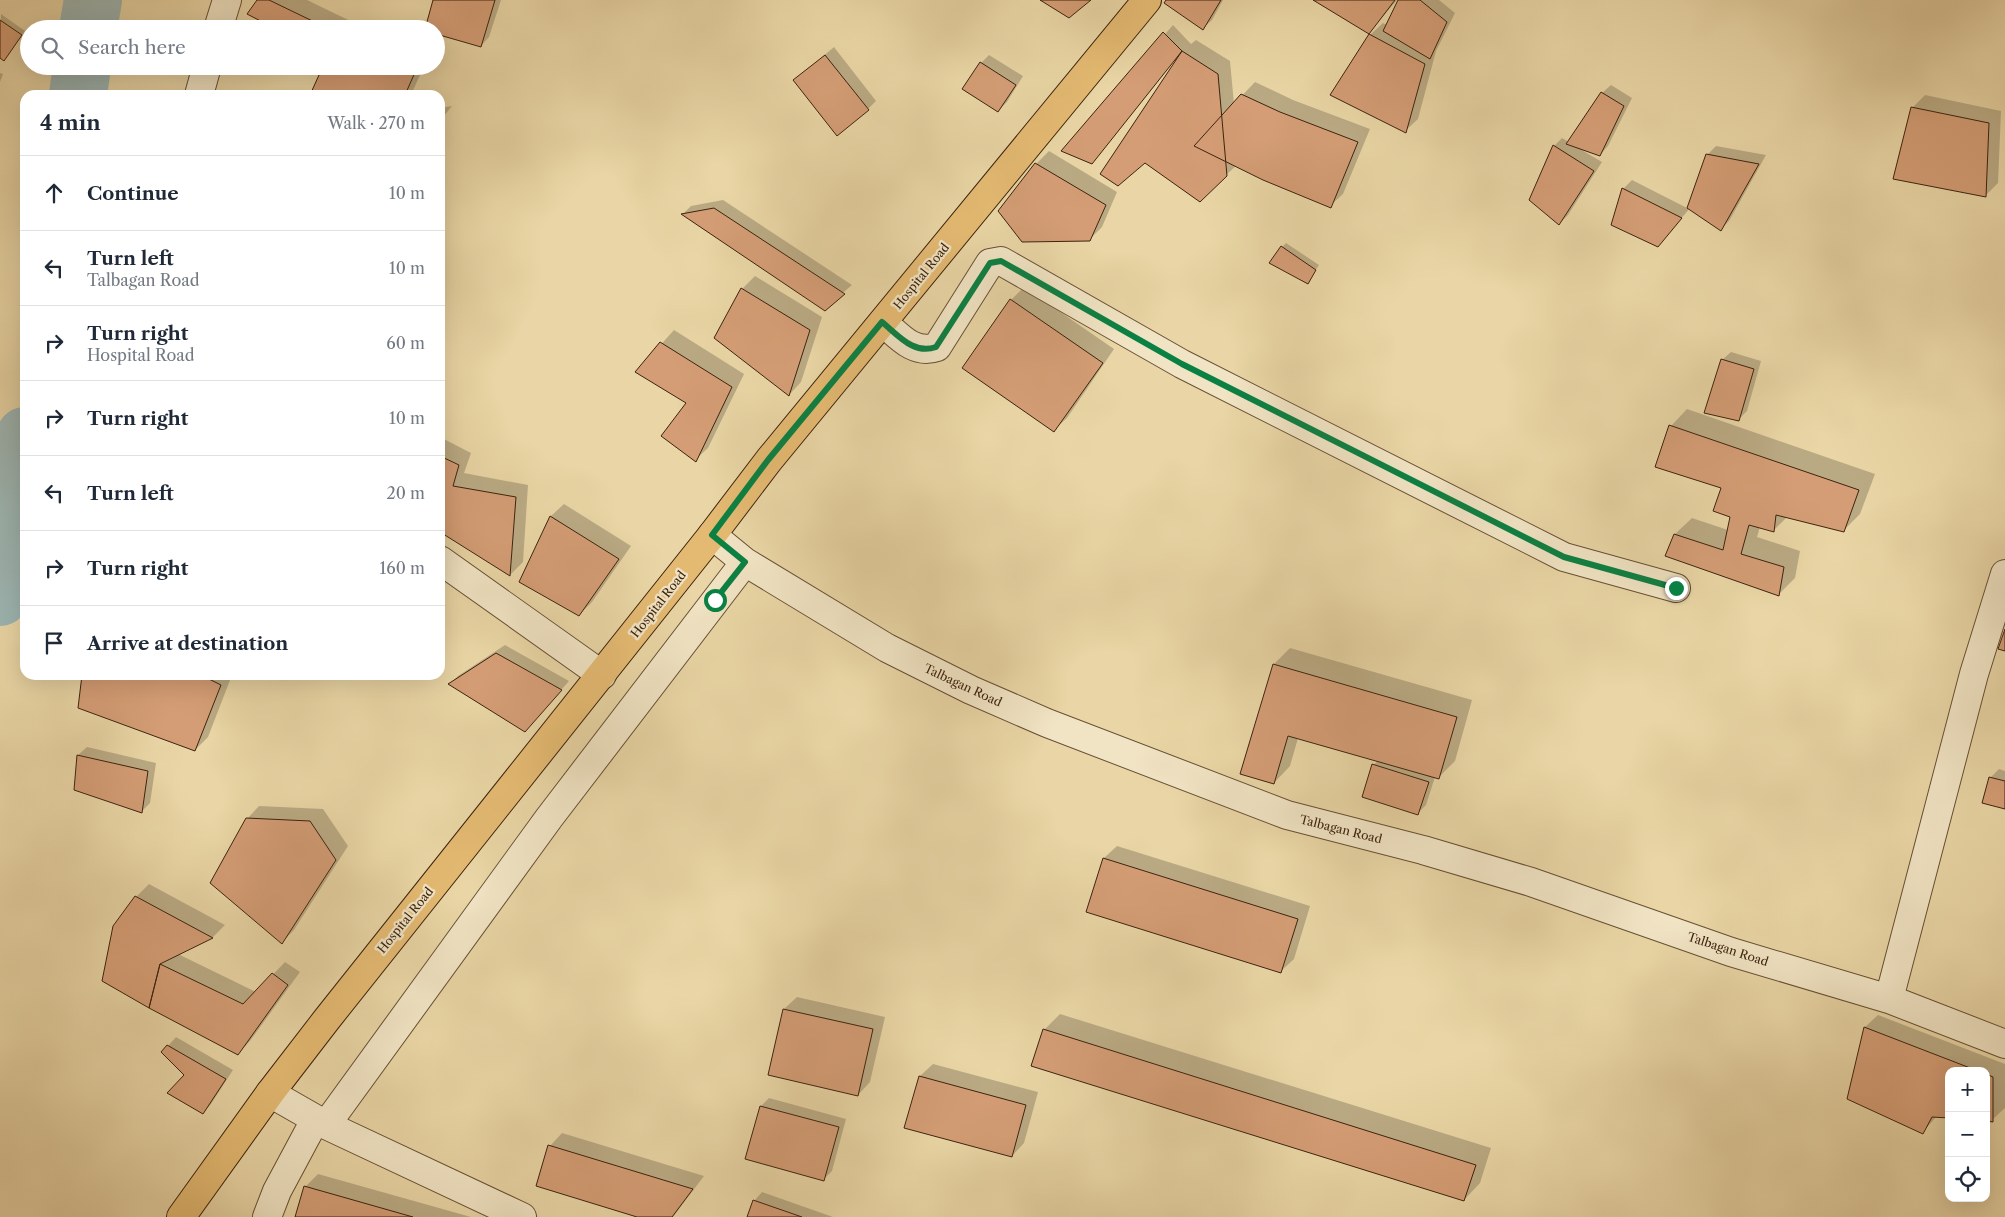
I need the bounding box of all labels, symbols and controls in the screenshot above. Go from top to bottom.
search box [20,20,445,75]
icon: search [38,34,66,62]
text: Search here [78,36,186,59]
text: 4 min [40,110,101,135]
text: Walk · 270 m [327,113,425,133]
icon: ahead [40,179,68,207]
text: Continue [87,182,179,205]
text: 10 m [389,183,425,203]
street label: Hospital Road [890,239,953,312]
text: Turn left [87,247,174,270]
icon: left [40,254,68,282]
text: 10 m [389,258,425,278]
text: Talbagan Road [87,270,199,290]
text: Turn right [87,322,188,345]
icon: right [40,329,68,357]
text: 60 m [386,333,425,353]
text: Hospital Road [87,345,195,365]
icon: right [40,404,68,432]
text: Turn right [87,407,188,430]
text: 10 m [389,408,425,428]
icon: left [40,479,68,507]
text: Turn left [87,482,174,505]
text: 20 m [386,483,425,503]
icon: right [40,554,68,582]
text: Turn right [87,557,188,580]
text: 160 m [380,558,425,578]
street label: Hospital Road [627,567,689,640]
route end [1665,577,1688,600]
route start [704,589,727,612]
icon: arrive [40,629,68,657]
text: Arrive at destination [87,632,288,655]
street label: Talbagan Road [922,660,1005,710]
street label: Talbagan Road [1298,812,1384,847]
street label: Hospital Road [374,883,437,956]
street label: Talbagan Road [1686,929,1771,969]
map controls [1945,1067,1990,1202]
button: + [1945,1067,1990,1112]
button: − [1945,1112,1990,1157]
button: locate [1945,1157,1990,1202]

